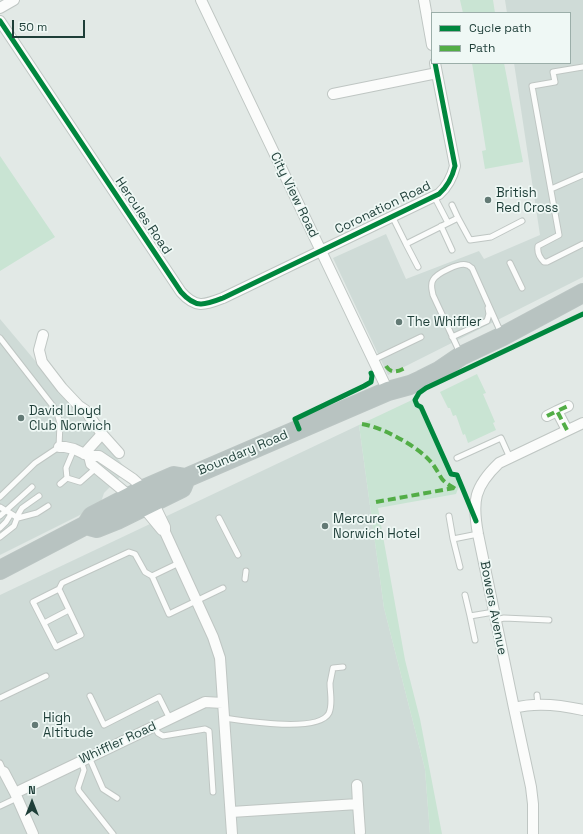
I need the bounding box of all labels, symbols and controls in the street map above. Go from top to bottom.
scale bar [14,12,87,38]
legend [431,12,571,64]
text: 50 m [19,19,47,35]
text: Cycle path [469,20,531,36]
text: Path [469,40,495,56]
street label: City View Road [267,150,321,240]
street label: Hercules Road [111,174,175,258]
street label: Coronation Road [333,178,433,238]
place label: British Red Cross [496,185,558,216]
marker: British Red Cross [483,195,493,205]
place label: The Whiffler [407,314,482,330]
marker: The Whiffler [394,317,404,327]
place label: David Lloyd Club Norwich [29,403,111,434]
marker: David Lloyd Club Norwich [16,413,26,423]
street label: Boundary Road [196,427,290,479]
place label: Mercure Norwich Hotel [333,511,420,542]
marker: Mercure Norwich Hotel [320,521,330,531]
street label: Bowers Avenue [476,560,510,656]
place label: High Altitude [43,710,94,741]
street label: Whiffler Road [77,718,159,768]
marker: High Altitude [30,720,40,730]
north arrow [12,782,52,822]
text: N [28,783,36,797]

